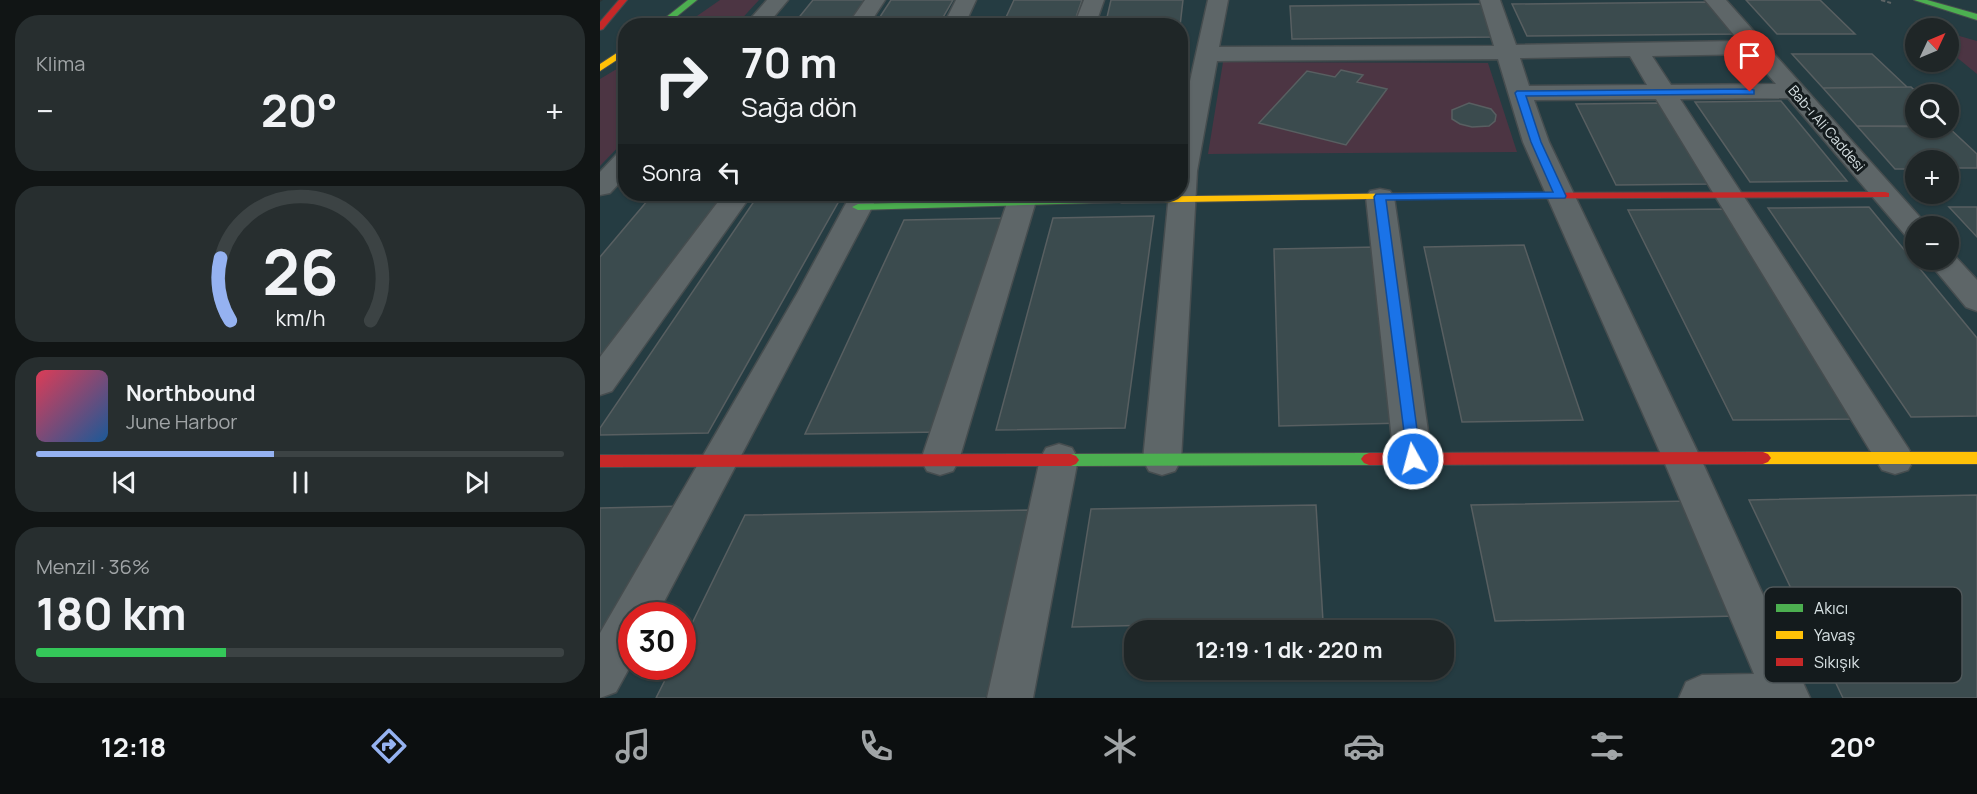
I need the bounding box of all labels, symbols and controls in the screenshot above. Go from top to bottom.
north arrow [1905,18,1959,72]
map controls [1905,18,1959,270]
pin [1724,30,1775,92]
text: 70 m [741,33,837,91]
icon: arrive [1733,39,1766,72]
icon: right [642,42,720,120]
text: Klima [36,50,85,77]
text: 20° [261,79,338,141]
street label: Bab-ı Ali Caddesi [1784,81,1870,175]
button: search [1905,84,1959,138]
text: − [36,88,54,133]
text: + [545,88,564,133]
text: Sağa dön [741,88,857,125]
button: + [1905,150,1959,204]
icon: left [713,156,746,189]
text: Sonra [642,158,701,188]
button: − [1905,216,1959,270]
text: 26 [262,228,338,314]
text: km/h [275,303,325,332]
text: Northbound [126,378,256,408]
text: June Harbor [126,408,238,435]
position arrow [1381,427,1445,491]
icon: previous [108,466,141,499]
icon: pause [284,466,317,499]
icon: next [460,466,493,499]
text: Menzil · 36% [36,553,150,580]
text: 180 km [36,582,187,644]
legend [1764,587,1962,683]
text: Akıcı [1814,597,1848,619]
speed limit sign: 30 [618,602,696,680]
text: Yavaş [1814,624,1855,646]
text: 12:19 · 1 dk · 220 m [1195,635,1383,665]
text: Sıkışık [1814,651,1860,673]
icon: directions [368,725,410,767]
icon: music [612,725,654,767]
icon: phone [855,725,897,767]
icon: climate [1099,725,1141,767]
icon: car [1343,725,1385,767]
icon: filters [1586,725,1628,767]
text: 12:18 [101,728,166,765]
text: 20° [1830,728,1876,765]

